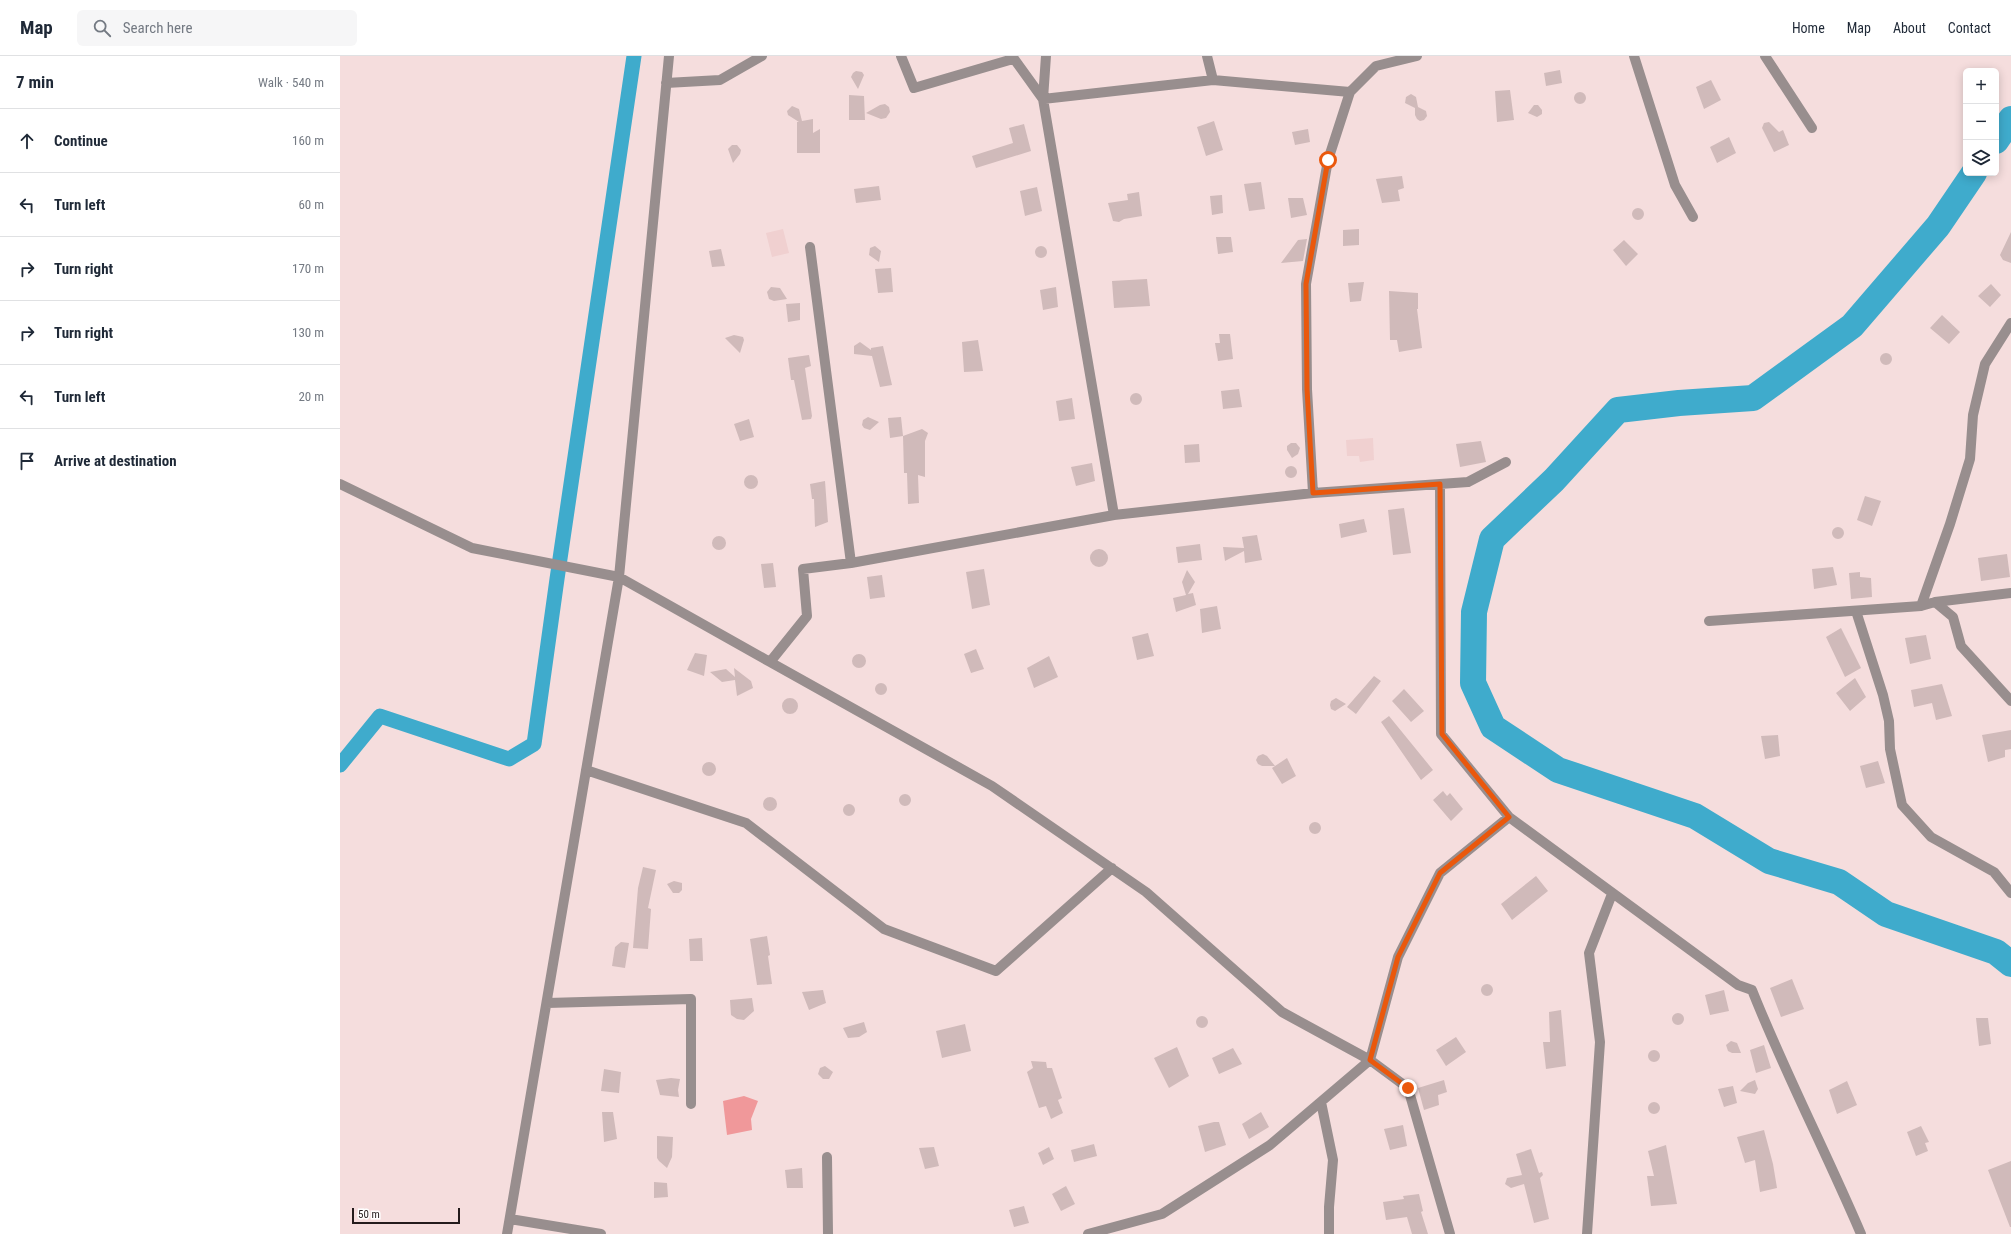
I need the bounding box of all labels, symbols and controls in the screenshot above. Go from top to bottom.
search box [77,10,357,46]
text: Map [20,16,53,39]
icon: search [91,17,113,39]
text: Search here [123,19,193,37]
text: Home [1792,20,1825,36]
text: Map [1847,20,1871,36]
text: About [1893,20,1926,36]
text: Contact [1948,20,1991,36]
map controls [1963,68,1999,176]
button: + [1963,68,1999,104]
text: 7 min [16,72,54,92]
text: Walk · 540 m [258,75,324,90]
button: − [1963,104,1999,140]
icon: ahead [16,130,38,152]
text: Continue [54,132,108,150]
text: 160 m [292,133,324,148]
button: layers [1963,140,1999,176]
route start [1319,151,1337,169]
icon: left [16,194,38,216]
text: Turn left [54,196,105,214]
text: 60 m [298,197,324,212]
icon: right [16,258,38,280]
text: Turn right [54,260,113,278]
text: 170 m [292,261,324,276]
icon: right [16,322,38,344]
text: Turn right [54,324,113,342]
text: 130 m [292,325,324,340]
icon: left [16,386,38,408]
text: Turn left [54,388,105,406]
text: 20 m [298,389,324,404]
icon: arrive [16,450,38,472]
text: Arrive at destination [54,452,177,470]
route end [1399,1079,1417,1097]
scale bar [352,1206,460,1225]
text: 50 m [358,1208,380,1221]

